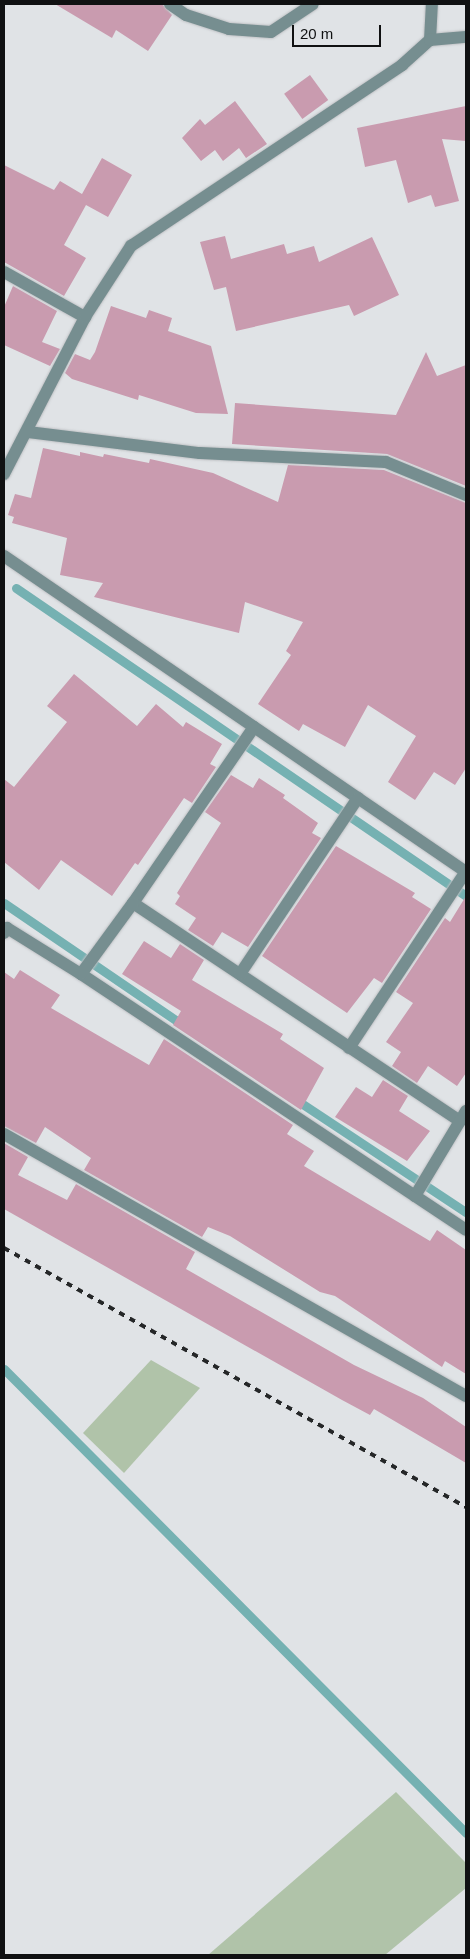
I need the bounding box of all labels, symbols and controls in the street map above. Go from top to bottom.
scale bar [295,15,384,47]
text: 20 m [300,25,333,42]

